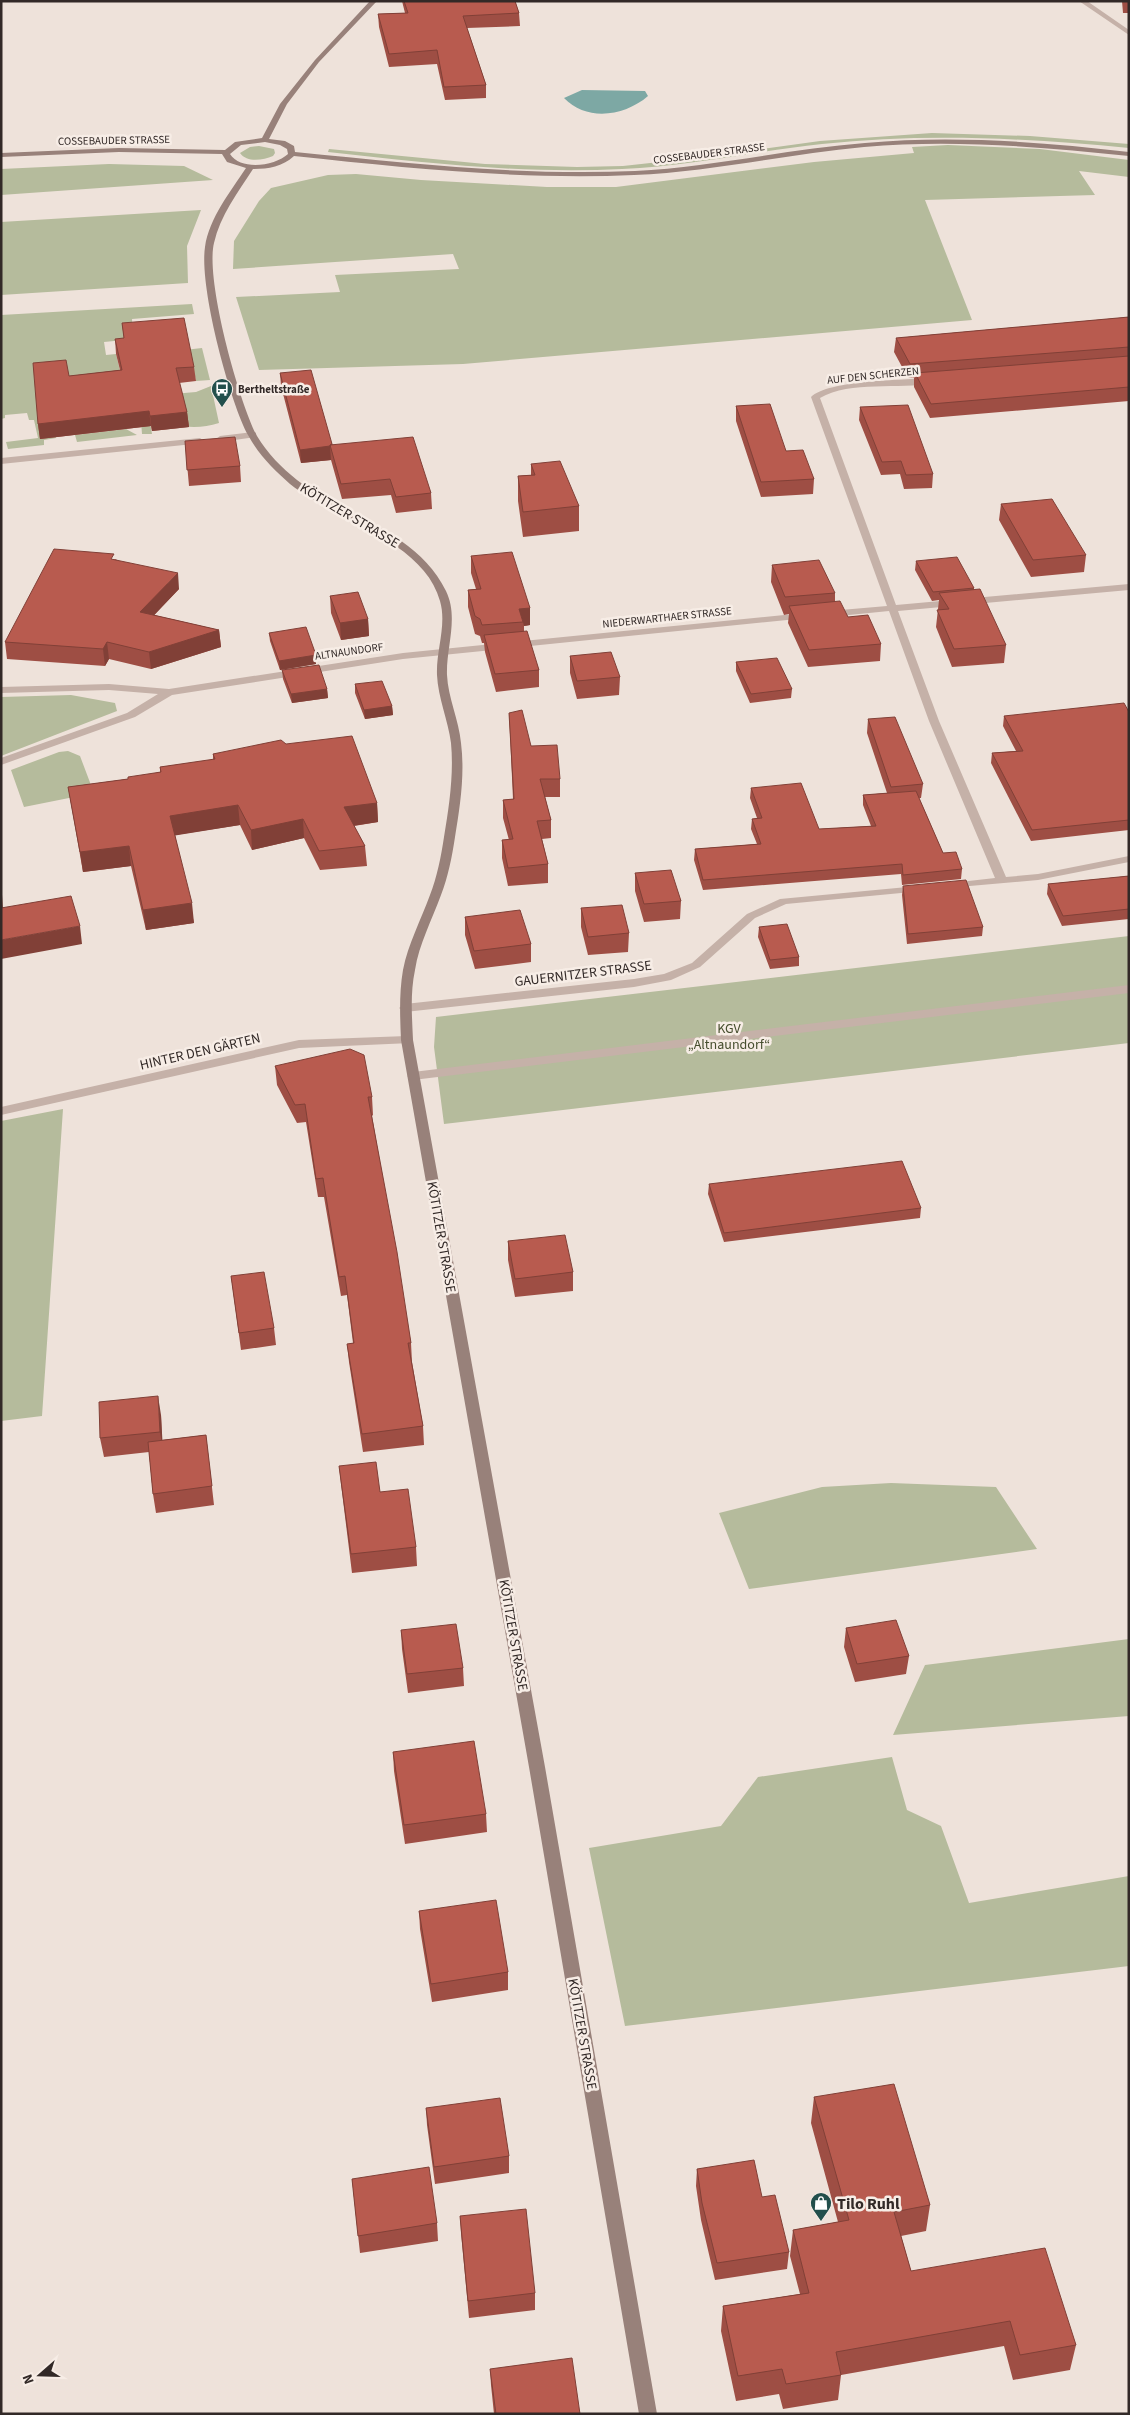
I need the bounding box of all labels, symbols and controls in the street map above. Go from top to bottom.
street label: COSSEBAUDER STRASSE [58,132,170,149]
street label: COSSEBAUDER STRASSE [652,139,766,168]
street label: AUF DEN SCHERZEN [826,363,920,388]
bus stop icon: Bertheltstraße [210,377,234,408]
place label: Bertheltstraße [238,382,310,397]
street label: KÖTITZER STRASSE [296,478,403,553]
street label: NIEDERWARTHAER STRASSE [602,603,733,632]
street label: ALTNAUNDORF [314,639,385,664]
street label: GAUERNITZER STRASSE [513,956,653,992]
park label: KGV „Altnaundorf“ [688,1019,770,1055]
street label: HINTER DEN GÄRTEN [138,1028,263,1076]
street label: KÖTITZER STRASSE [421,1180,461,1294]
street label: KÖTITZER STRASSE [493,1578,533,1692]
street label: KÖTITZER STRASSE [562,1977,602,2091]
shop icon: Tilo Ruhl [809,2191,833,2222]
place label: Tilo Ruhl [837,2193,900,2215]
north arrow [15,2350,65,2400]
text: N [18,2371,40,2387]

